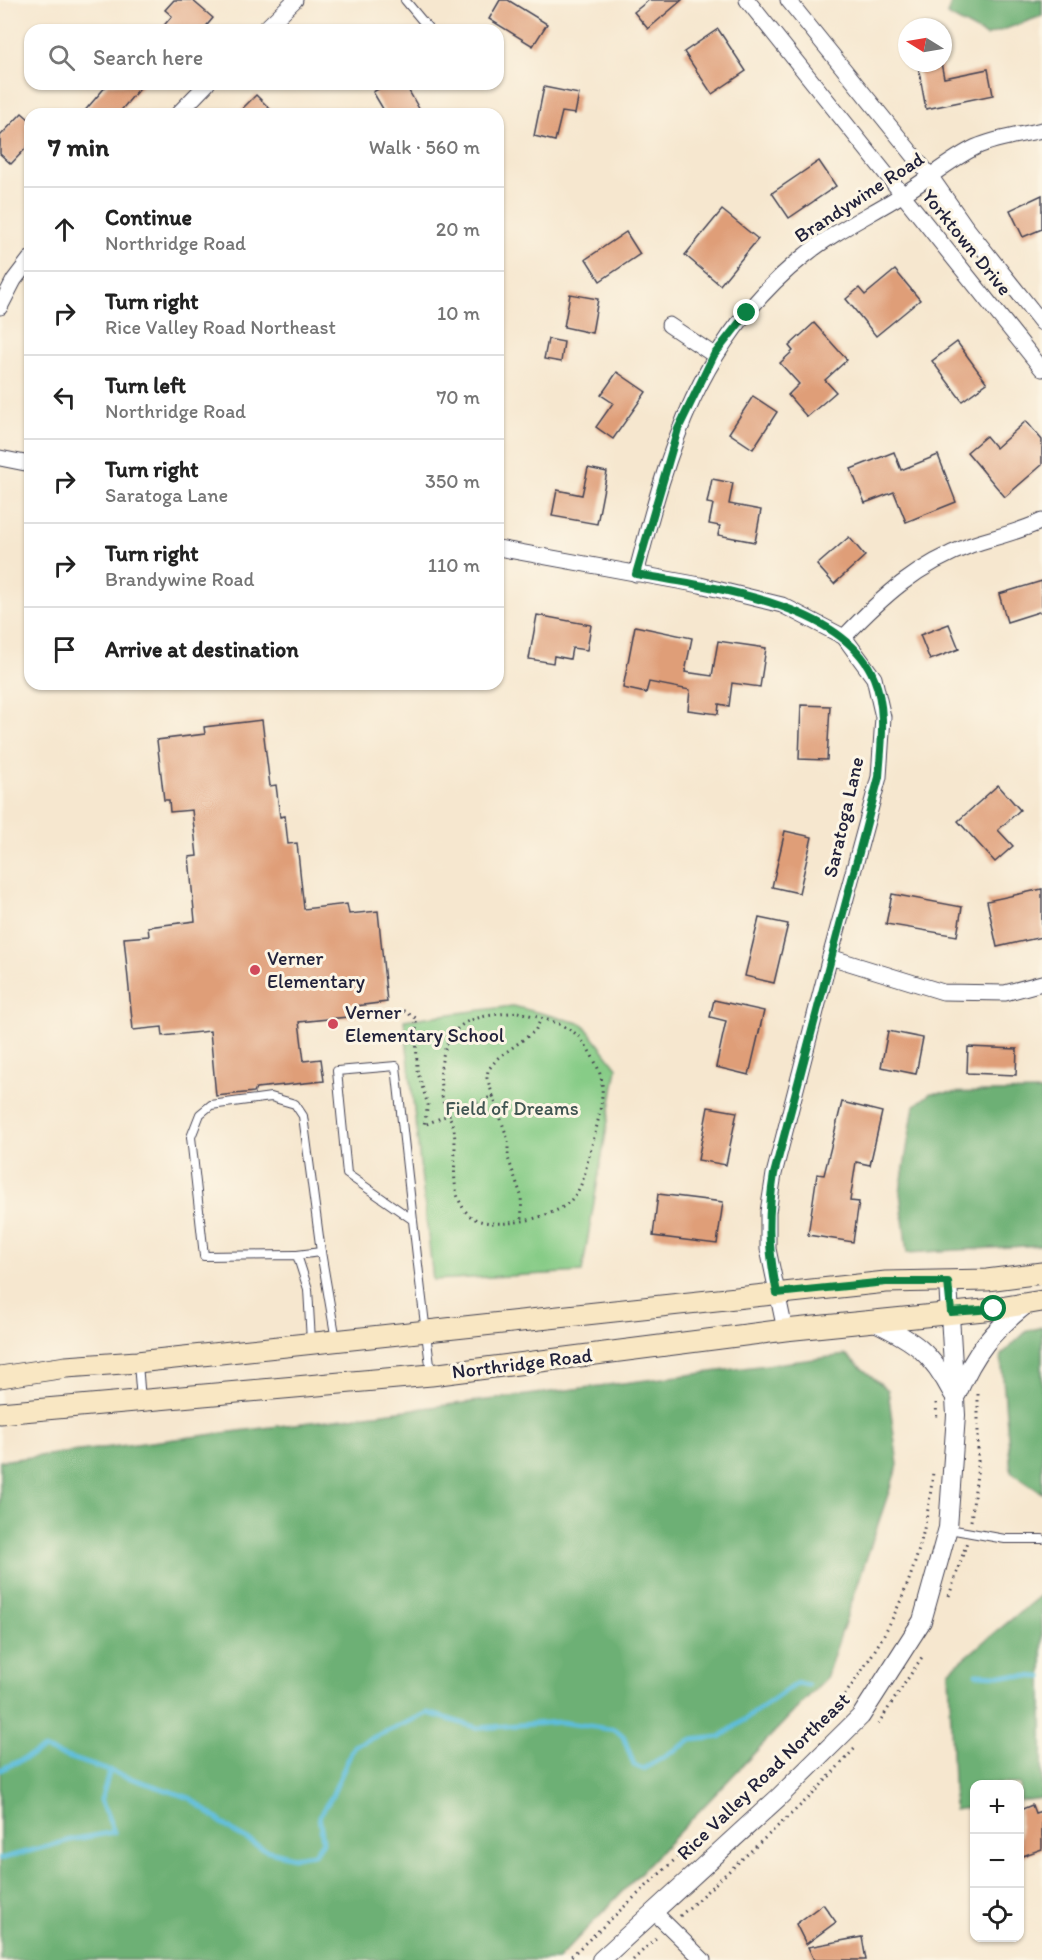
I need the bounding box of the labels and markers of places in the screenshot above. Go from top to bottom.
place label: Verner Elementary [267,946,366,993]
marker: Verner Elementary [248,963,262,977]
place label: Verner Elementary School [345,1000,505,1047]
marker: Verner Elementary School [326,1017,340,1031]

